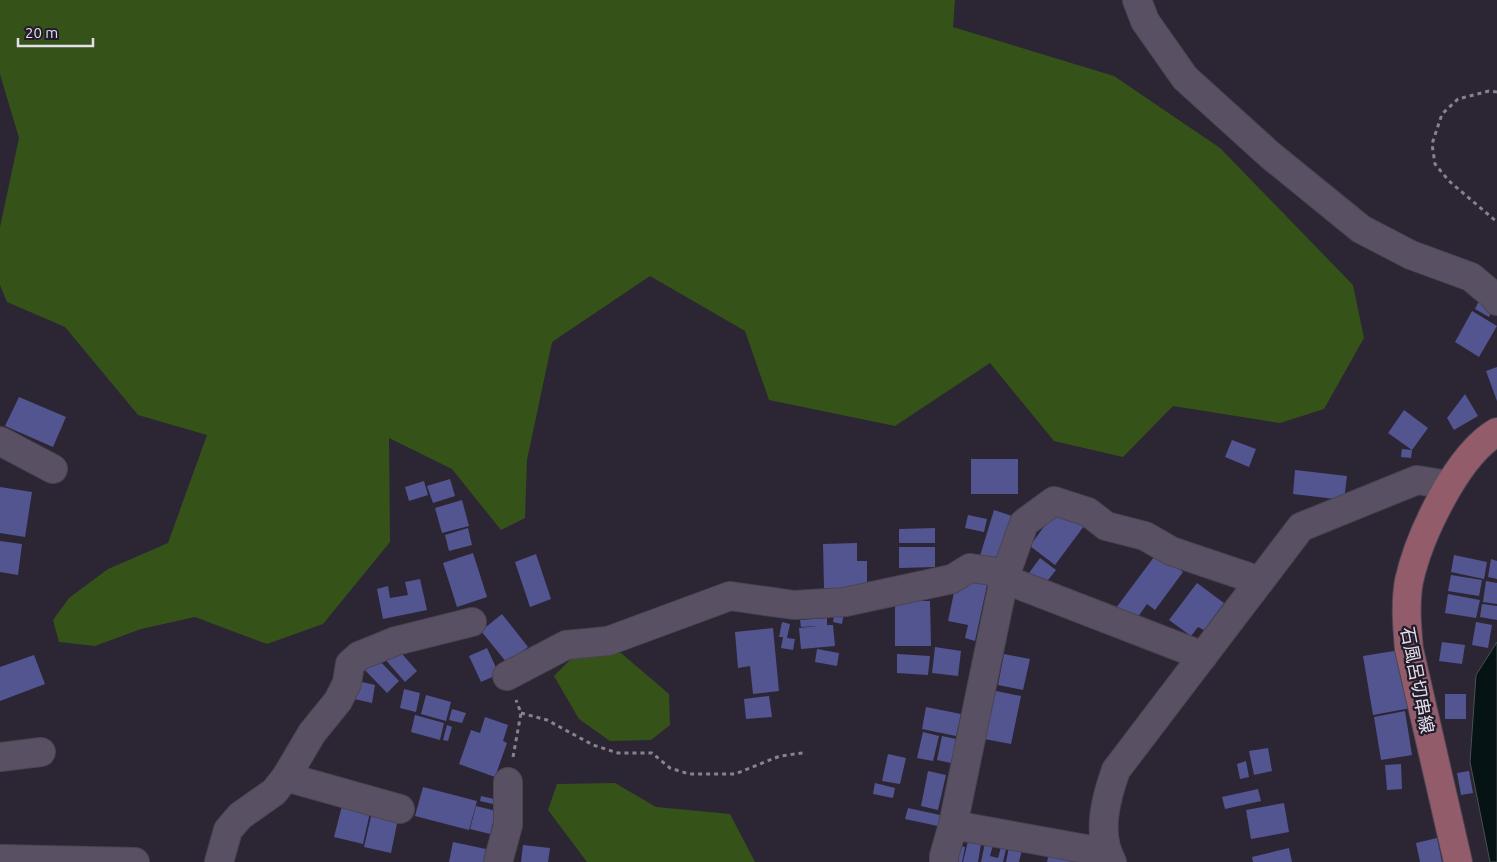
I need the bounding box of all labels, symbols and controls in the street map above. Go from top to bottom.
scale bar [18,15,92,47]
text: 20 m [25,24,58,41]
street label: 石風呂切串線 [1398,625,1438,735]

